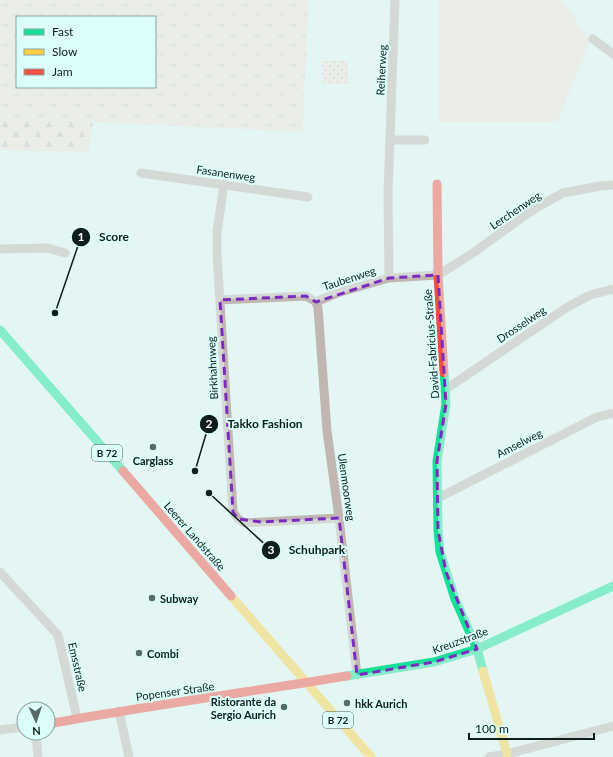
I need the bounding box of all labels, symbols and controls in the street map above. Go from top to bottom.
legend [16,16,156,88]
text: Fast [52,24,74,39]
text: Slow [52,44,78,59]
street label: Reiherweg [373,44,389,96]
text: Jam [52,64,73,79]
street label: Fasanenweg [196,162,257,184]
street label: Lerchenweg [487,188,543,232]
callout: Score [71,225,136,249]
text: 1 [78,229,85,244]
text: Score [99,229,130,244]
street label: Taubenweg [321,263,377,293]
street label: David-Fabricius-Straße [421,289,441,399]
street label: Drosselweg [494,303,548,345]
street label: Birkhahnweg [204,336,220,400]
callout: Takko Fashion [199,412,311,436]
text: 2 [206,416,213,431]
text: Takko Fashion [227,416,303,431]
street label: Amselweg [494,426,544,460]
marker: Carglass [148,442,158,452]
road number: B 72 [92,445,122,461]
street label: Ulenmoorweg [336,452,358,522]
place label: Carglass [133,454,174,467]
street label: Leerer Landstraße [162,499,228,573]
callout: Schuhpark [261,538,353,562]
text: 3 [268,542,275,557]
text: Schuhpark [289,542,346,557]
place label: Subway [160,592,198,605]
marker: Subway [147,593,157,603]
street label: Kreuzstraße [430,624,490,656]
street label: Emsstraße [66,641,90,693]
place label: Combi [147,647,179,660]
marker: Combi [134,648,144,658]
street label: Popenser Straße [135,679,215,703]
place label: Ristorante da Sergio Aurich [211,695,276,721]
place label: hkk Aurich [355,697,407,710]
marker: hkk Aurich [342,698,352,708]
north arrow [16,701,56,741]
marker: Ristorante da Sergio Aurich [279,702,289,712]
road number: B 72 [323,712,353,728]
scale bar [469,715,594,741]
text: 100 m [475,721,509,736]
text: N [32,725,41,738]

